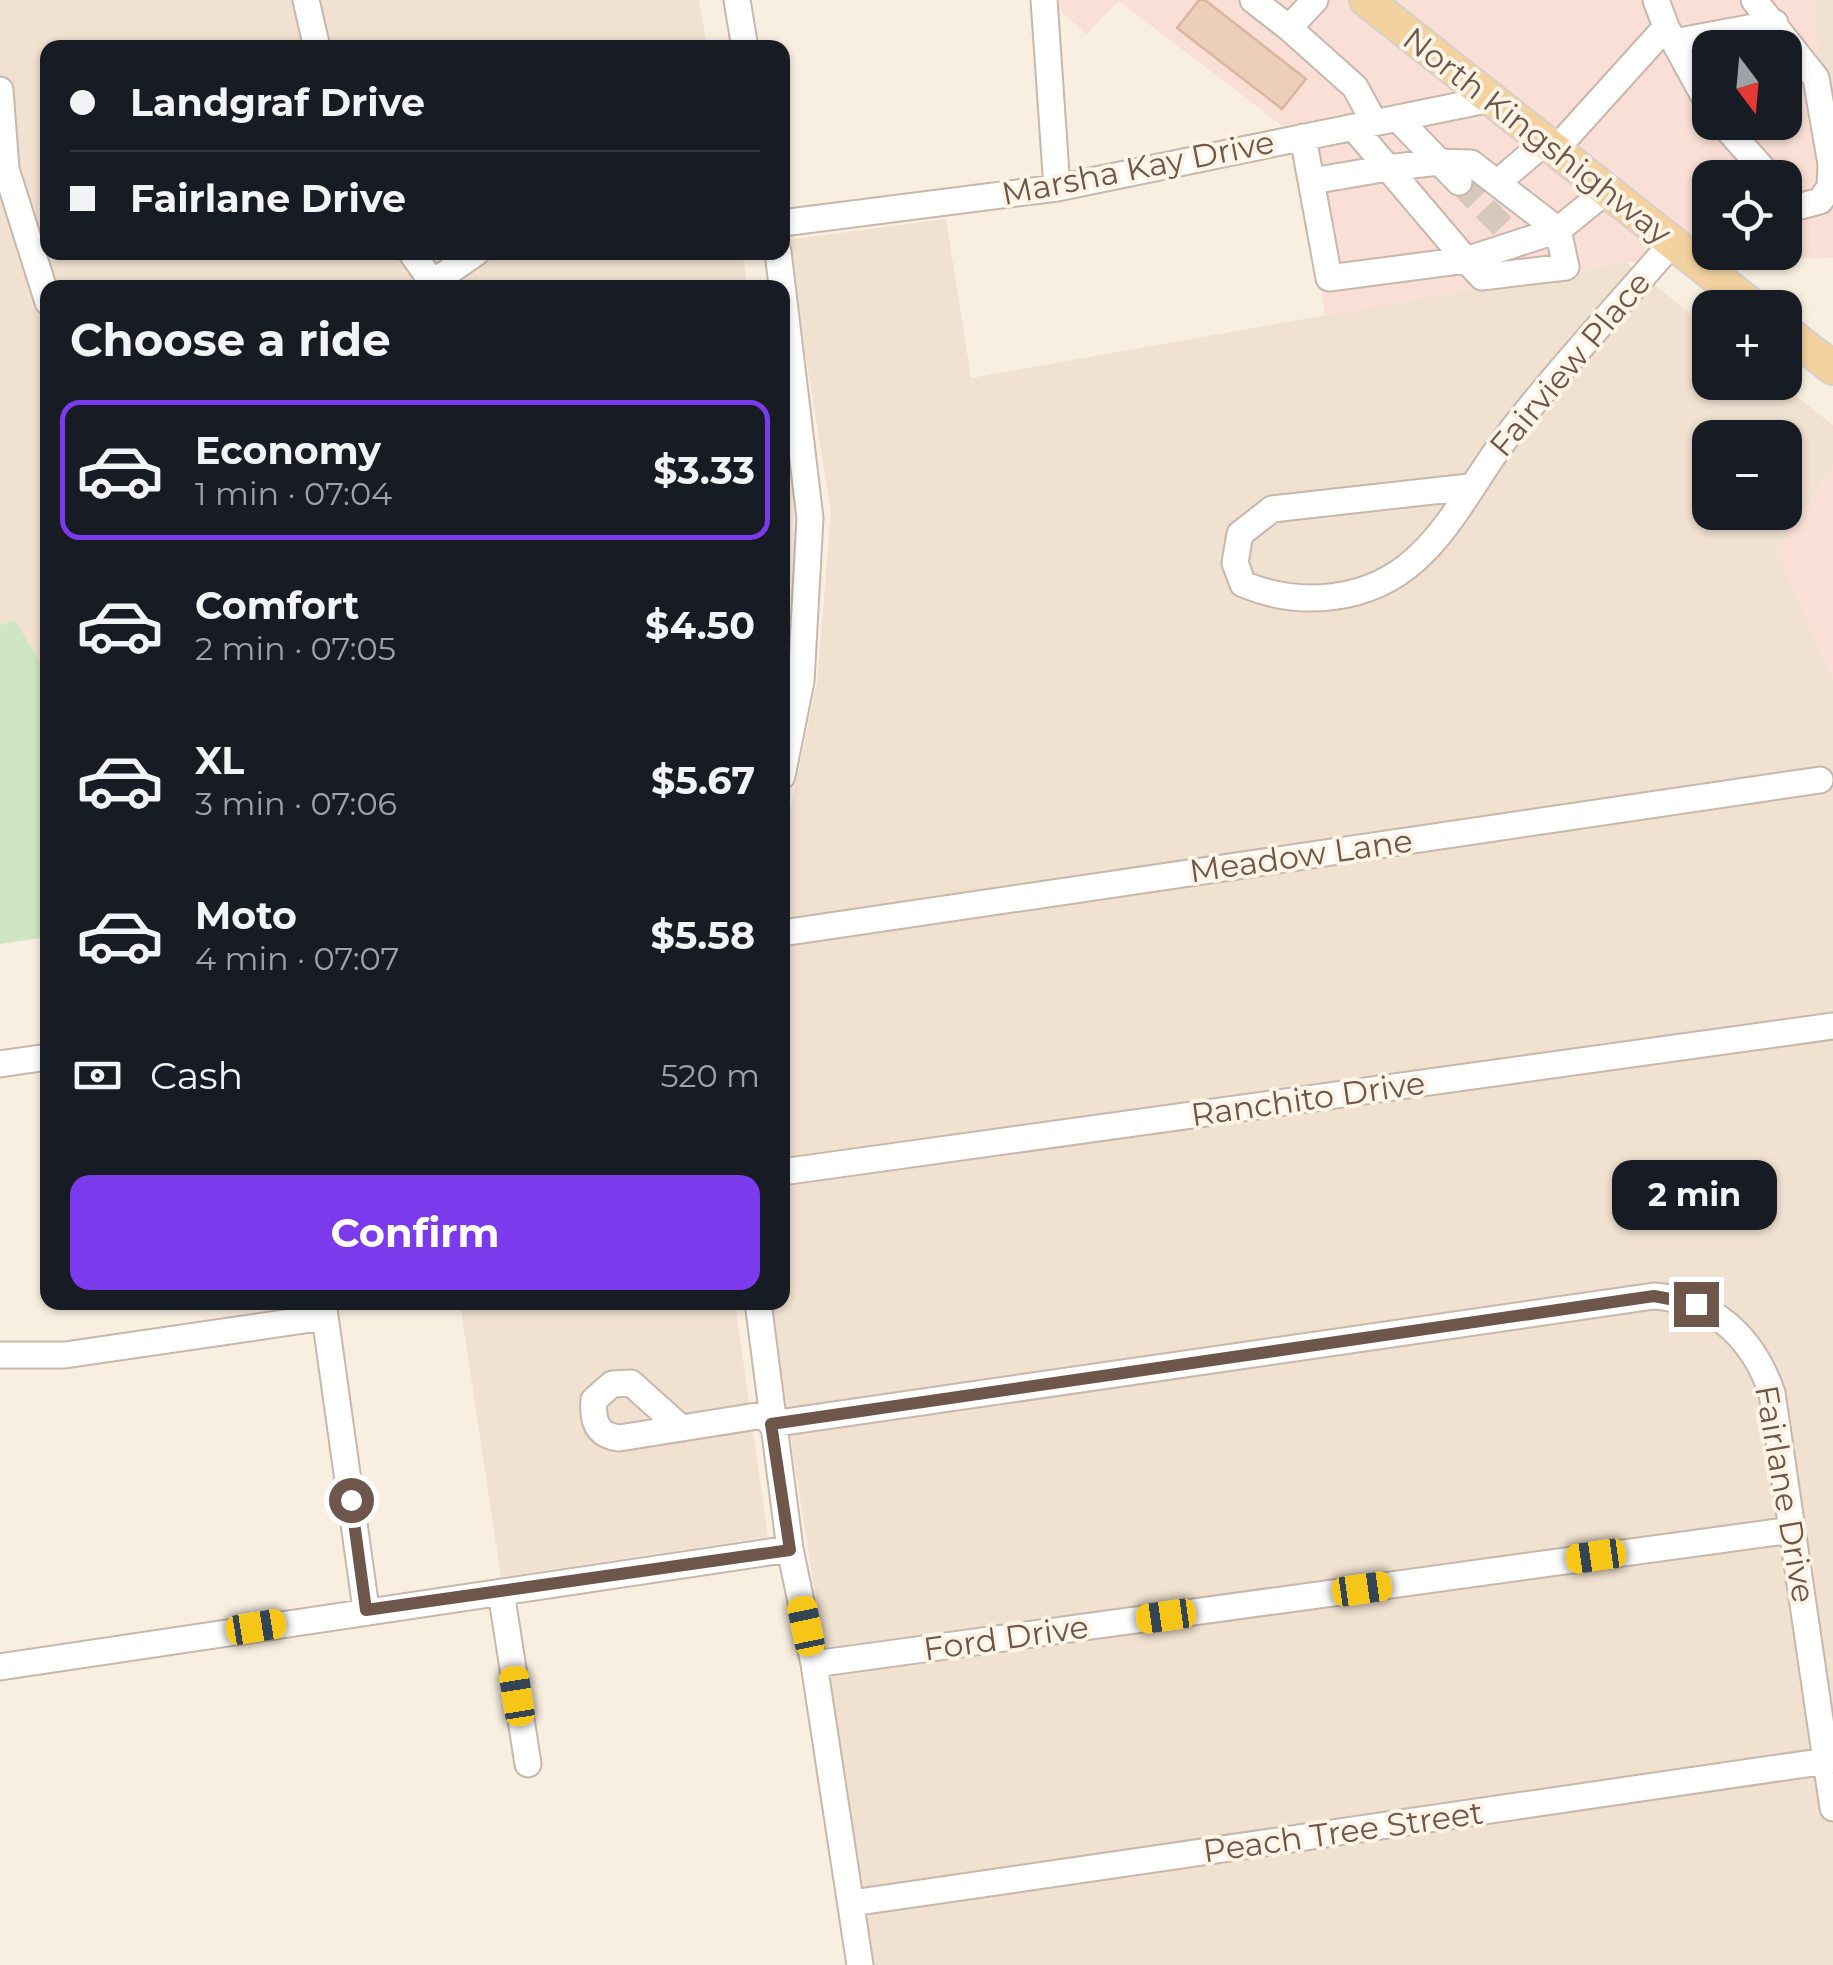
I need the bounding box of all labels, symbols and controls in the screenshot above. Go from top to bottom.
street label: North Kingshighway [1395,19,1680,253]
north arrow [1692,30,1802,140]
map controls [1692,30,1802,530]
text: Landgraf Drive [130,79,425,126]
street label: Marsha Kay Drive [998,122,1278,213]
button: locate [1692,160,1802,270]
text: Fairlane Drive [130,175,406,222]
street label: Fairview Place [1481,263,1658,464]
button: + [1692,290,1802,400]
text: Choose a ride [70,312,391,367]
button: − [1692,420,1802,530]
icon: car [75,425,165,515]
text: Economy [195,427,381,474]
text: $3.33 [653,447,755,494]
text: 1 min · 07:04 [195,474,392,513]
icon: car [75,580,165,670]
text: Comfort [195,582,359,629]
text: $4.50 [645,602,755,649]
text: 2 min · 07:05 [195,629,396,668]
icon: car [75,735,165,825]
text: XL [195,737,244,784]
text: $5.67 [651,757,755,804]
text: 3 min · 07:06 [195,784,397,823]
street label: Meadow Lane [1187,821,1415,890]
icon: car [75,890,165,980]
text: Moto [195,892,297,939]
text: $5.58 [650,912,755,959]
text: 4 min · 07:07 [195,939,399,978]
icon: cash [70,1048,125,1103]
text: Cash [150,1052,243,1099]
text: 520 m [660,1056,760,1095]
street label: Ranchito Drive [1188,1063,1427,1134]
callout: 2 min [1614,1159,1778,1229]
button: Confirm [70,1175,760,1290]
text: 2 min [1648,1175,1741,1214]
route end [1674,1282,1719,1327]
street label: Fairlane Drive [1747,1382,1824,1606]
route start [329,1478,374,1523]
car [1564,1537,1628,1575]
car [1330,1570,1394,1608]
car [785,1594,827,1658]
car [1134,1597,1198,1635]
car [224,1607,288,1647]
street label: Ford Drive [921,1607,1091,1668]
car [497,1664,537,1728]
street label: Peach Tree Street [1200,1793,1485,1870]

